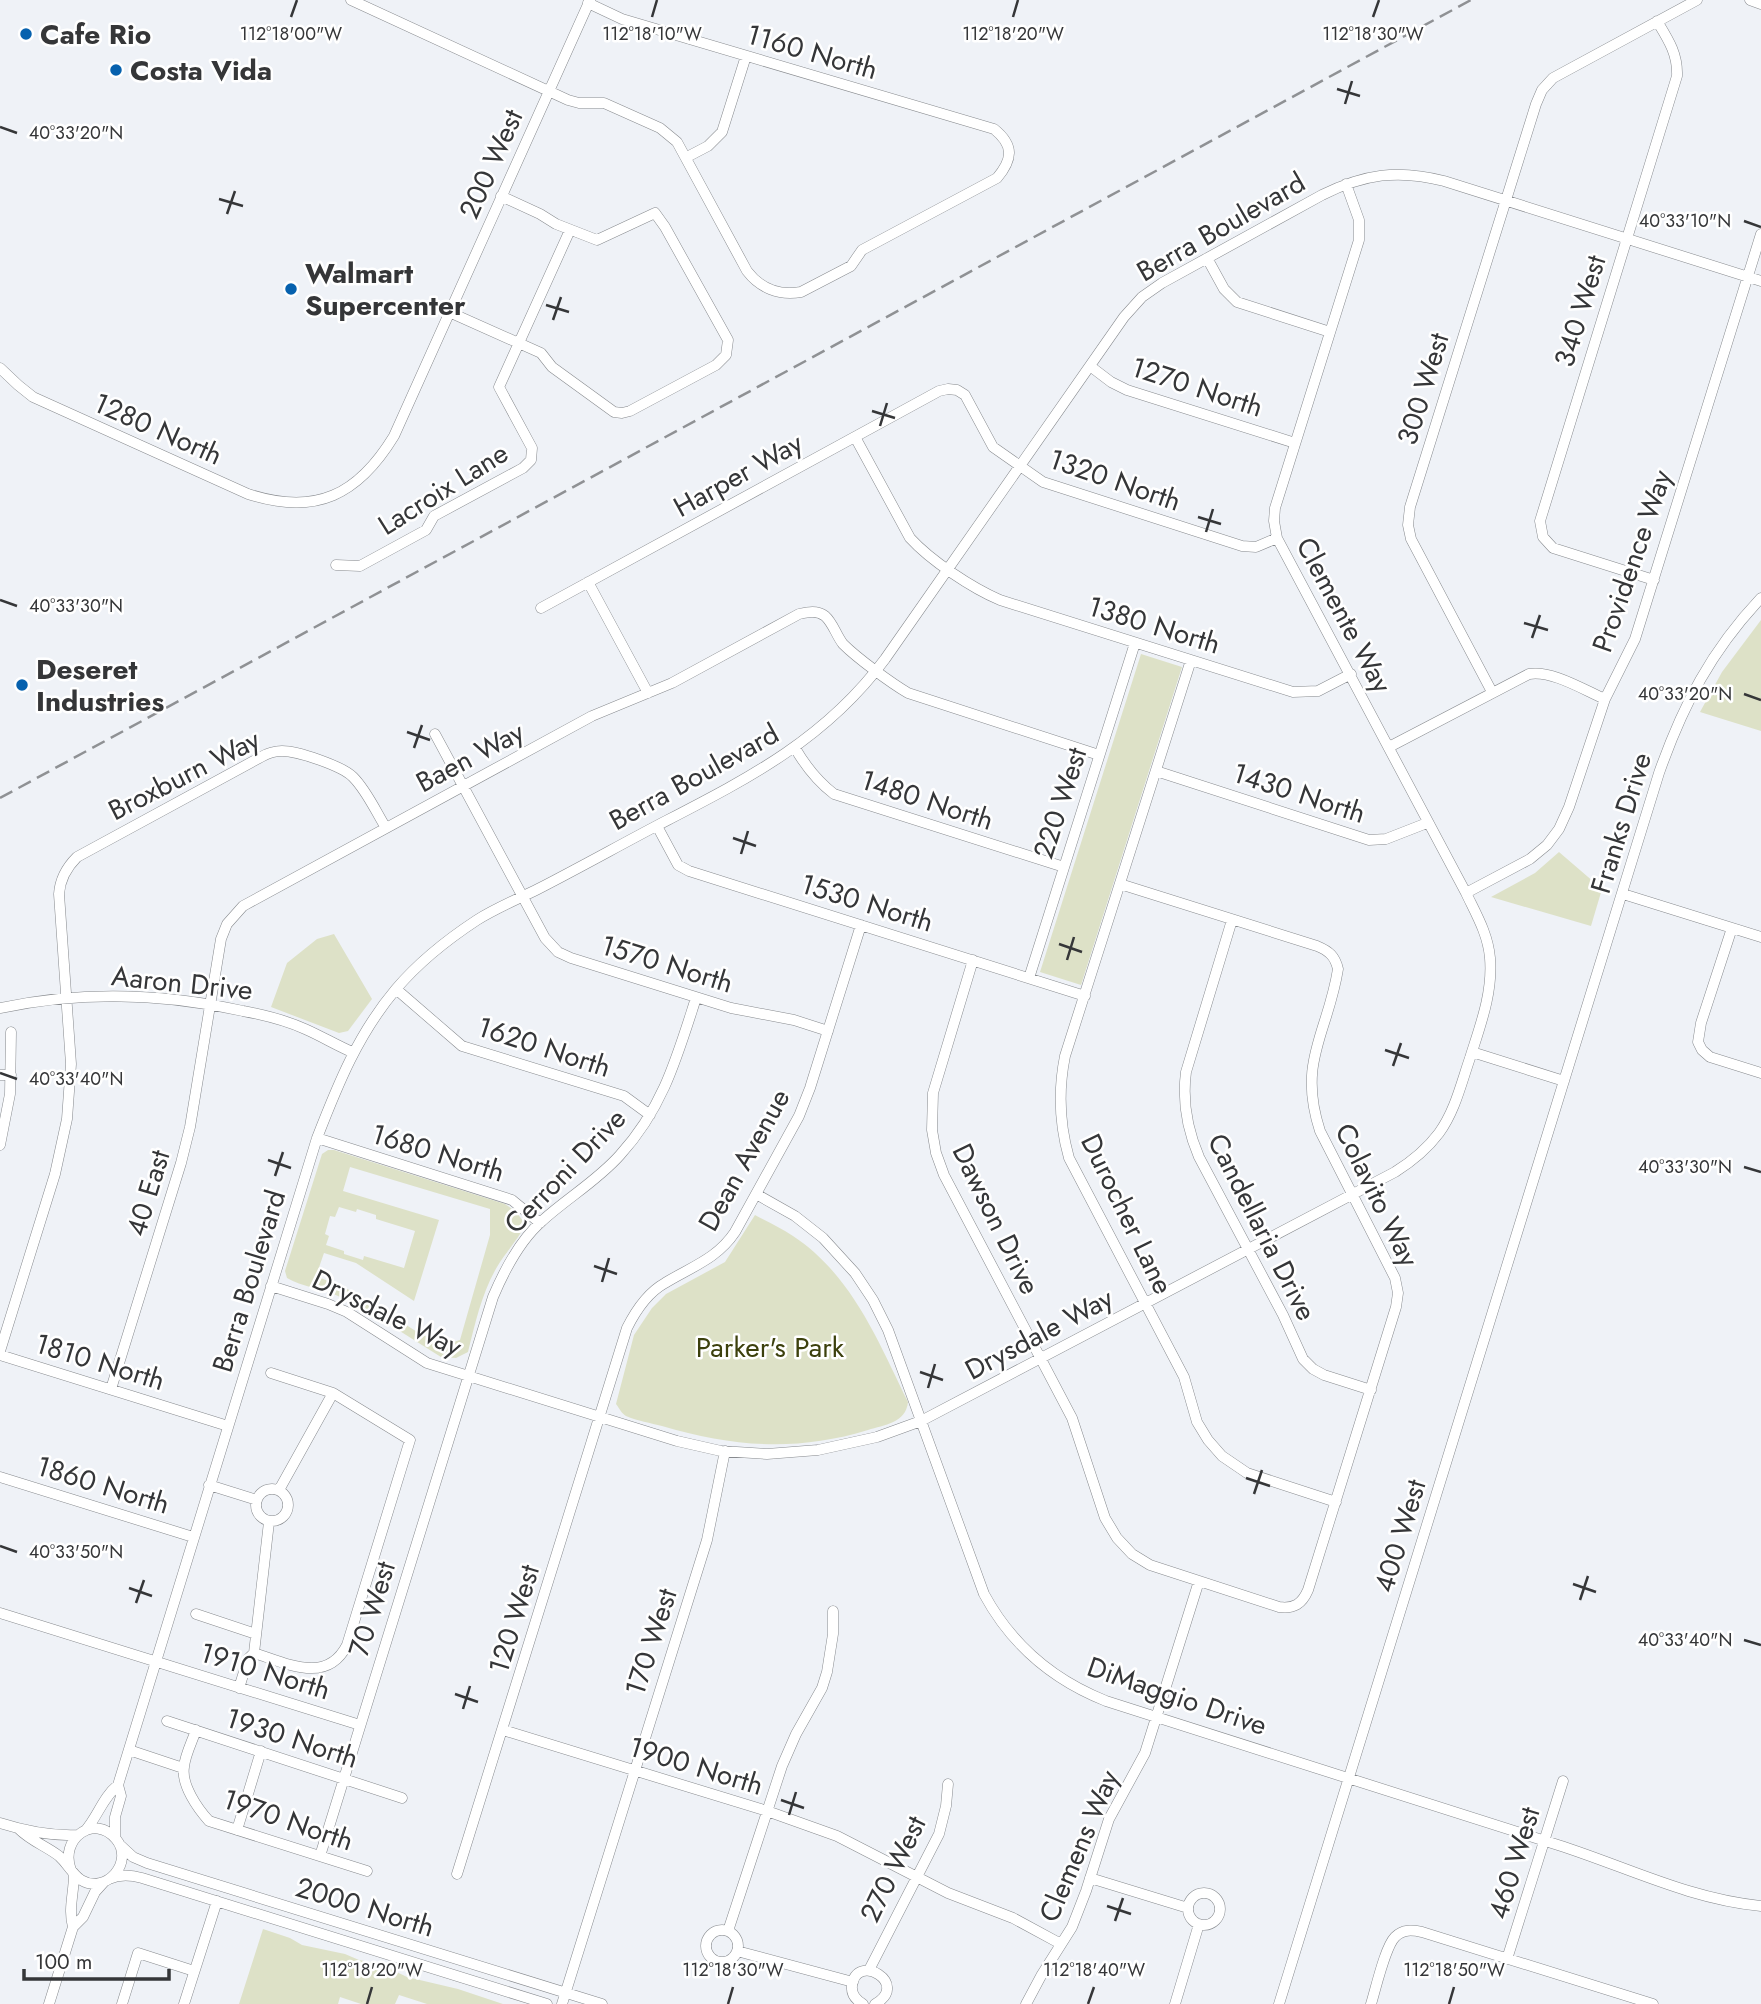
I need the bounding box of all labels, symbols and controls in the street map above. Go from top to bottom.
place label: Cafe Rio [40,14,151,55]
street label: 1160 North [742,14,882,90]
text: 112°18'00"W [240,21,342,47]
text: 112°18'10"W [602,21,702,47]
text: 112°18'20"W [962,21,1064,47]
text: 112°18'30"W [1322,21,1424,47]
marker: Cafe Rio [18,26,34,42]
place label: Costa Vida [130,50,272,91]
marker: Costa Vida [108,62,124,78]
street label: 200 West [449,102,533,225]
text: 40°33'20"N [29,120,123,146]
street label: Berra Boulevard [1129,162,1313,292]
text: 40°33'10"N [1639,208,1731,234]
street label: 340 West [1544,250,1616,372]
place label: Walmart Supercenter [305,253,466,326]
marker: Walmart Supercenter [283,281,299,297]
street label: 300 West [1387,328,1460,450]
street label: 1270 North [1126,346,1268,428]
street label: 1280 North [87,382,229,476]
street label: Harper Way [666,422,811,527]
street label: Lacroix Lane [370,433,516,545]
street label: 1320 North [1044,438,1186,522]
street label: Providence Way [1582,464,1683,658]
street label: Clemente Way [1286,530,1403,701]
street label: 1380 North [1083,585,1225,665]
text: 40°33'30"N [29,593,123,619]
place label: Deseret Industries [36,649,164,722]
marker: Deseret Industries [14,677,30,693]
text: 40°33'20"N [1638,681,1732,707]
street label: Baen Way [409,711,532,803]
street label: Berra Boulevard [602,713,786,841]
street label: Broxburn Way [101,719,268,831]
street label: 220 West [1023,742,1097,864]
street label: Franks Drive [1580,747,1662,899]
street label: 1430 North [1227,752,1371,834]
street label: 1480 North [855,759,999,841]
street label: 1530 North [796,863,938,943]
street label: 1570 North [596,924,738,1004]
street label: Aaron Drive [109,955,255,1011]
street label: 1620 North [472,1006,616,1088]
text: 40°33'40"N [29,1066,123,1092]
street label: Dean Avenue [688,1081,800,1239]
street label: Cerroni Drive [495,1099,635,1243]
street label: 1680 North [366,1113,510,1193]
street label: Colavito Way [1325,1116,1430,1274]
street label: Candellaria Drive [1197,1126,1327,1328]
street label: Durocher Lane [1070,1127,1184,1301]
street label: Dawson Drive [942,1137,1050,1301]
street label: 40 East [115,1144,181,1241]
text: 40°33'30"N [1638,1154,1732,1180]
street label: Berra Boulevard [202,1185,296,1377]
street label: Drysdale Way [305,1259,470,1367]
street label: Drysdale Way [958,1277,1121,1390]
street label: 1810 North [30,1323,170,1401]
park label: Parker's Park [696,1327,845,1368]
street label: 1860 North [31,1445,175,1525]
street label: 400 West [1363,1474,1437,1598]
text: 40°33'50"N [29,1539,123,1565]
street label: 70 West [338,1556,406,1662]
street label: 120 West [478,1559,550,1678]
street label: 170 West [614,1583,688,1701]
text: 40°33'40"N [1638,1627,1732,1653]
street label: 1910 North [195,1632,335,1710]
street label: DiMaggio Drive [1082,1646,1272,1746]
street label: 1930 North [220,1697,364,1779]
street label: 1900 North [624,1726,768,1806]
street label: Clemens Way [1029,1763,1130,1928]
street label: 1970 North [217,1779,359,1861]
street label: 460 West [1478,1801,1551,1924]
street label: 270 West [850,1809,936,1929]
street label: 2000 North [291,1867,439,1947]
scale bar [24,1938,170,1982]
text: 100 m [35,1947,92,1977]
text: 112°18'20"W [321,1957,423,1983]
text: 112°18'30"W [682,1957,784,1983]
text: 112°18'40"W [1043,1957,1145,1983]
text: 112°18'50"W [1403,1957,1505,1983]

